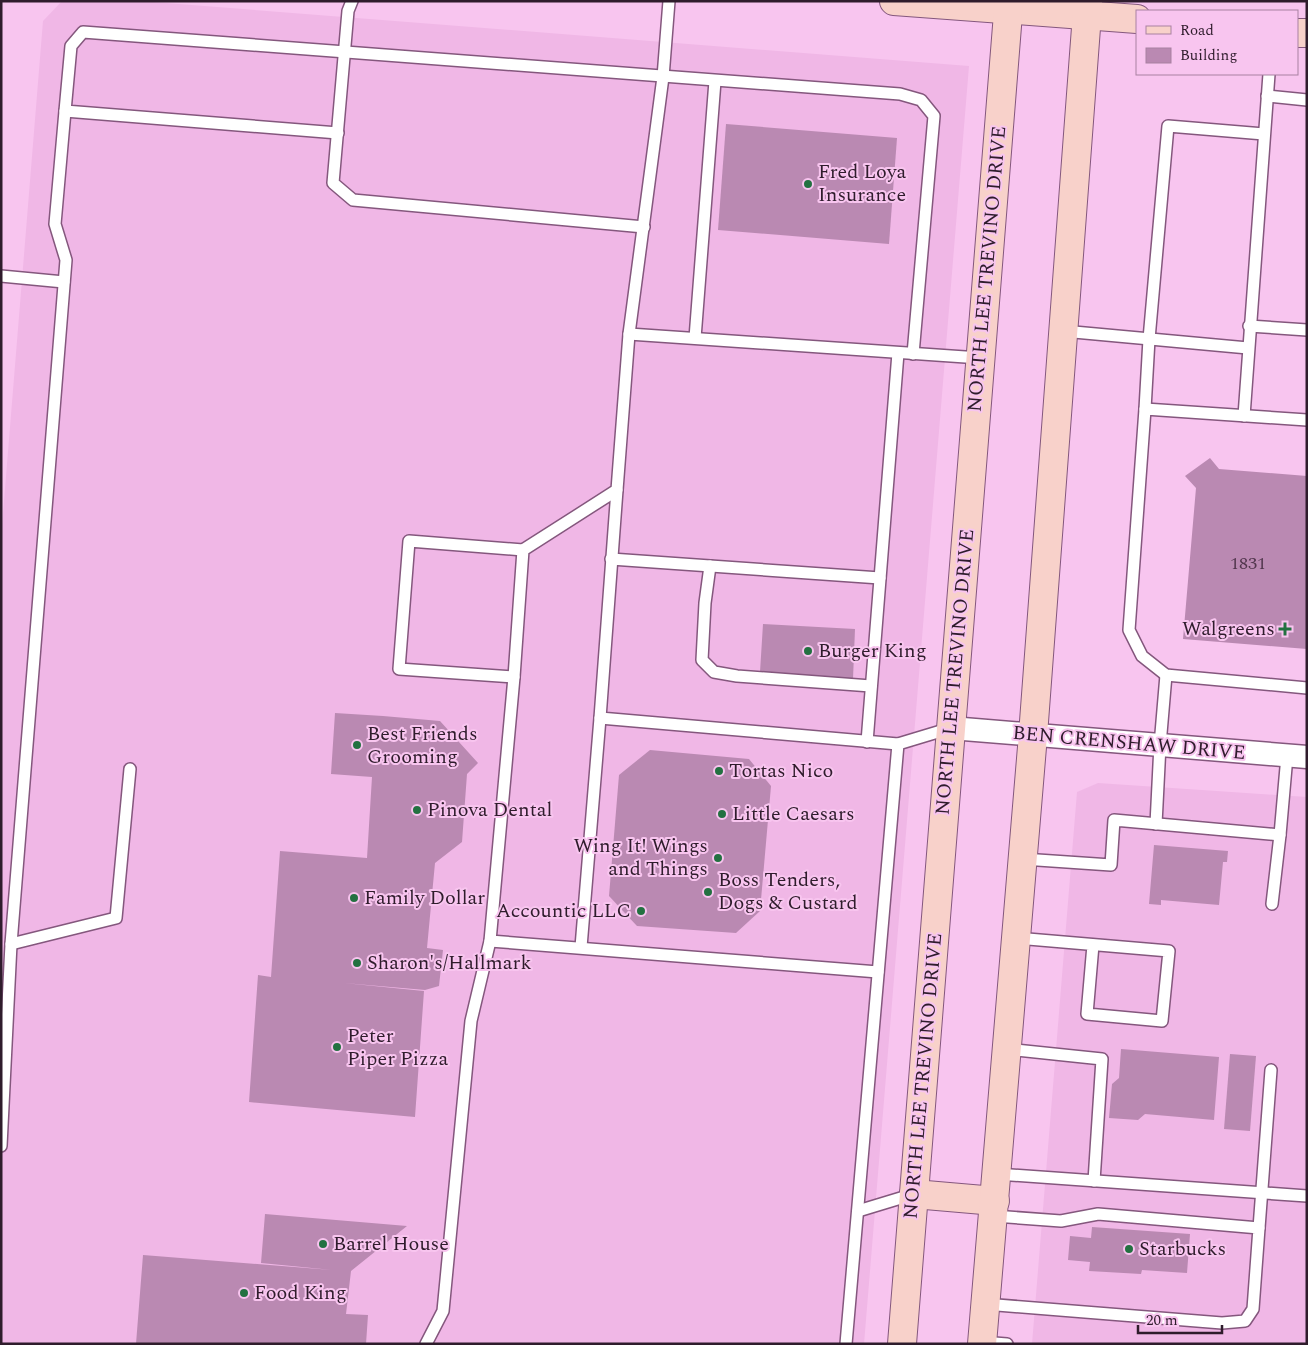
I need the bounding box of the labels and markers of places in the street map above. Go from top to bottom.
place label: Fred Loya Insurance [818,157,907,210]
marker: Fred Loya Insurance [802,178,814,190]
place label: Walgreens [1182,614,1275,644]
marker: Walgreens [1279,623,1291,635]
place label: Burger King [818,636,927,666]
marker: Burger King [802,645,814,657]
place label: Best Friends Grooming [367,719,478,772]
marker: Best Friends Grooming [351,739,363,751]
place label: Tortas Nico [729,756,833,786]
marker: Tortas Nico [713,765,725,777]
place label: Pinova Dental [427,795,552,825]
place label: Little Caesars [732,799,855,829]
marker: Pinova Dental [411,804,423,816]
marker: Little Caesars [716,808,728,820]
place label: Wing It! Wings and Things [573,831,708,884]
marker: Wing It! Wings and Things [712,852,724,864]
place label: Boss Tenders, Dogs & Custard [718,865,858,918]
place label: Family Dollar [364,883,485,913]
marker: Boss Tenders, Dogs & Custard [702,886,714,898]
marker: Family Dollar [348,892,360,904]
place label: Accountic LLC [496,896,631,926]
marker: Accountic LLC [635,905,647,917]
place label: Sharon's/Hallmark [367,948,532,978]
marker: Sharon's/Hallmark [351,957,363,969]
place label: Peter Piper Pizza [347,1021,448,1074]
marker: Peter Piper Pizza [331,1041,343,1053]
place label: Barrel House [333,1229,449,1259]
place label: Starbucks [1139,1234,1226,1264]
marker: Barrel House [317,1238,329,1250]
marker: Starbucks [1123,1243,1135,1255]
place label: Food King [254,1278,347,1308]
marker: Food King [238,1287,250,1299]

